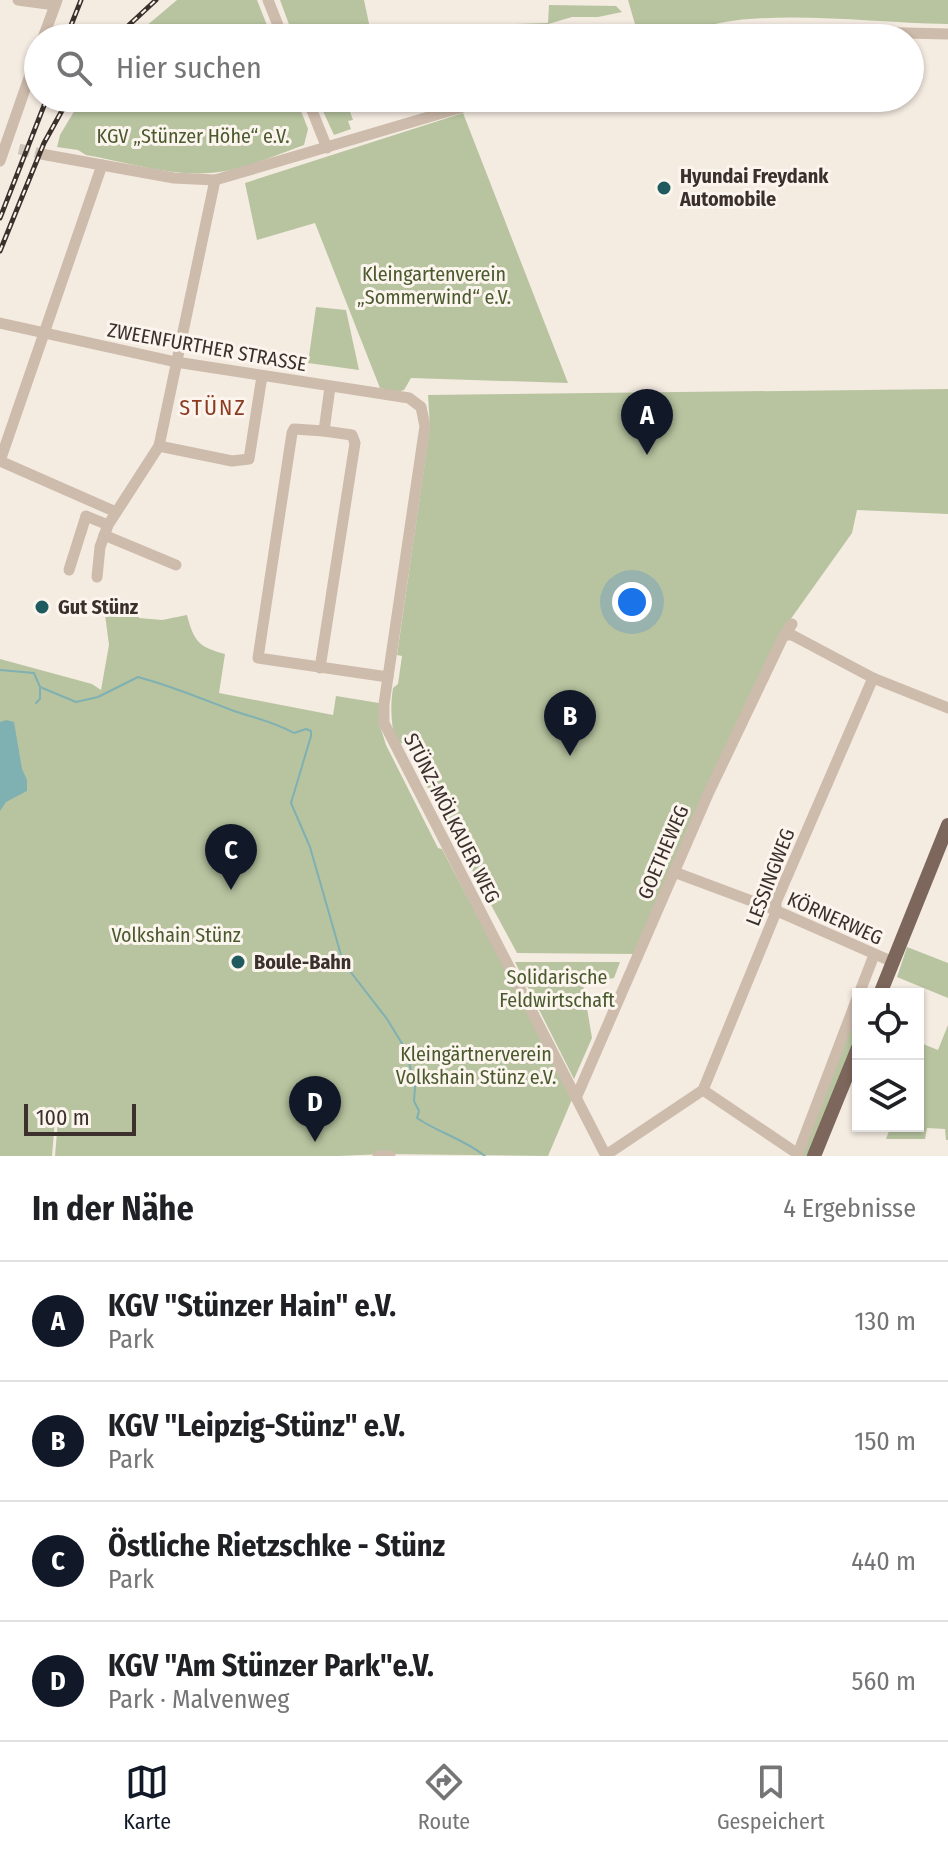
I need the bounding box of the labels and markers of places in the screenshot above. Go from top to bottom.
place label: Hyundai Freydank Automobile [679,164,829,211]
marker: Hyundai Freydank Automobile [655,179,673,197]
pin: A [621,389,673,455]
place label: Gut Stünz [58,595,139,619]
marker: Gut Stünz [33,598,51,616]
pin: B [544,690,596,756]
pin: C [205,824,257,890]
place label: Boule-Bahn [254,950,351,974]
marker: Boule-Bahn [229,953,247,971]
pin: D [289,1076,341,1142]

